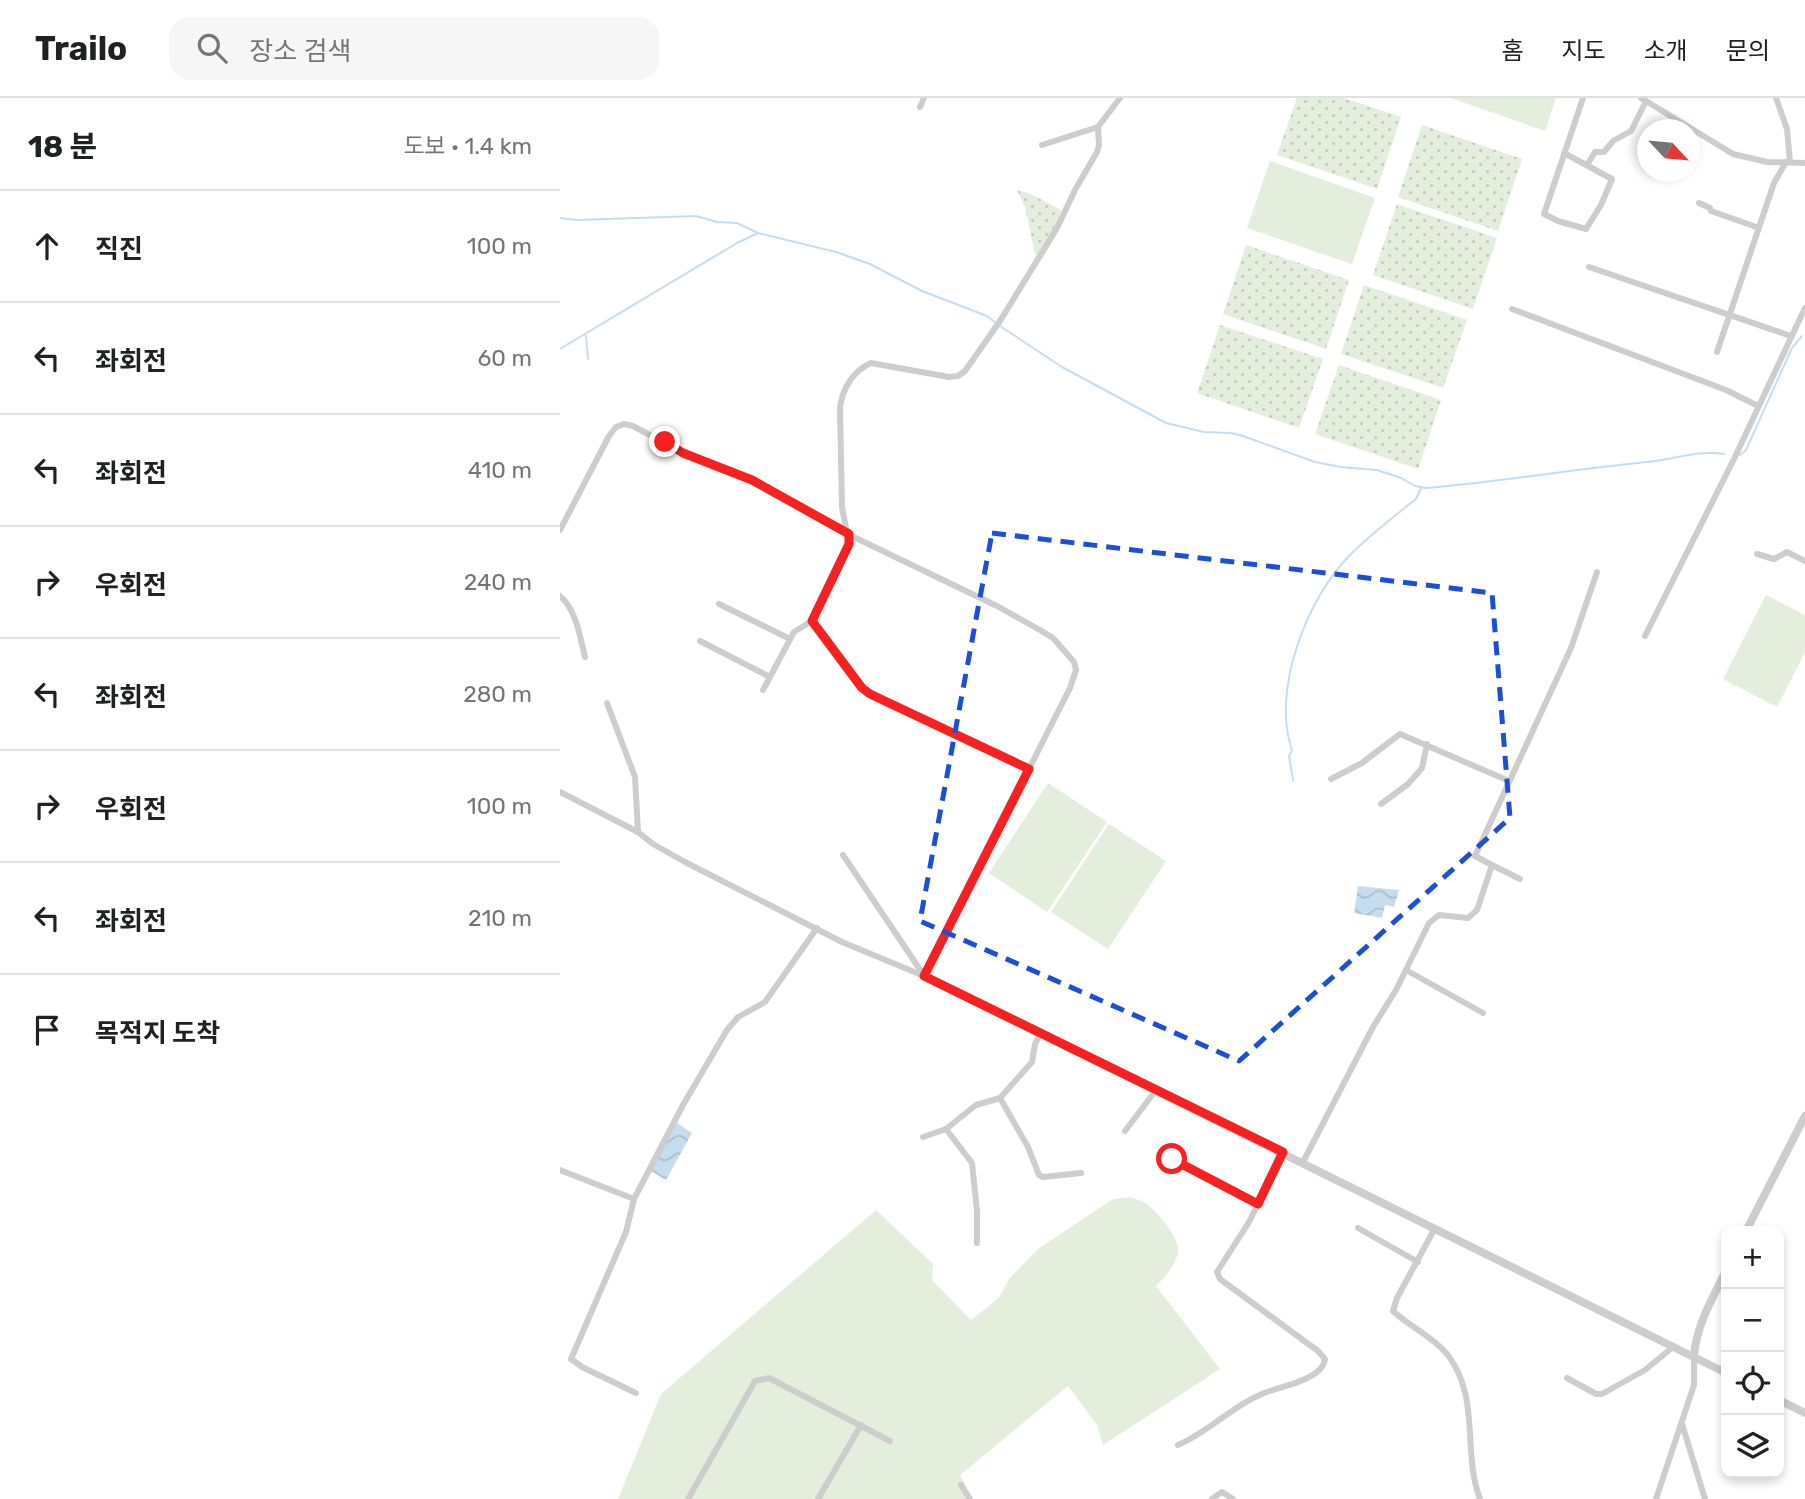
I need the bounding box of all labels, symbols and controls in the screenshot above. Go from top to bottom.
search box [169,17,659,80]
text: Trailo [35,29,127,68]
icon: search [193,29,231,67]
text: 장소 검색 [249,36,351,67]
text: 홈 [1501,37,1523,65]
text: 지도 [1561,37,1606,65]
text: 소개 [1644,37,1688,65]
text: 문의 [1726,37,1770,65]
north arrow [1637,119,1700,182]
text: 18 분 [28,129,97,165]
text: 도보 · 1.4 km [403,132,532,160]
icon: ahead [28,227,66,265]
text: 100 m [467,232,532,260]
text: 직진 [95,234,143,265]
icon: left [28,339,66,377]
text: 60 m [477,344,532,372]
text: 좌회전 [95,346,167,377]
route end [649,426,680,457]
icon: left [28,451,66,489]
text: 410 m [468,456,532,484]
text: 좌회전 [95,458,167,489]
icon: right [28,563,66,601]
text: 240 m [464,568,532,596]
text: 우회전 [95,570,167,601]
icon: left [28,675,66,713]
text: 280 m [463,680,532,708]
text: 좌회전 [95,682,167,713]
icon: right [28,787,66,825]
text: 100 m [467,792,532,820]
text: 우회전 [95,794,167,825]
icon: left [28,899,66,937]
text: 210 m [468,904,532,932]
text: 좌회전 [95,906,167,937]
icon: arrive [28,1011,66,1049]
text: 목적지 도착 [95,1018,220,1049]
route start [1156,1143,1187,1174]
map controls [1721,1226,1784,1478]
button: + [1721,1226,1784,1289]
button: − [1721,1289,1784,1352]
button: locate [1721,1352,1784,1415]
button: layers [1721,1415,1784,1478]

